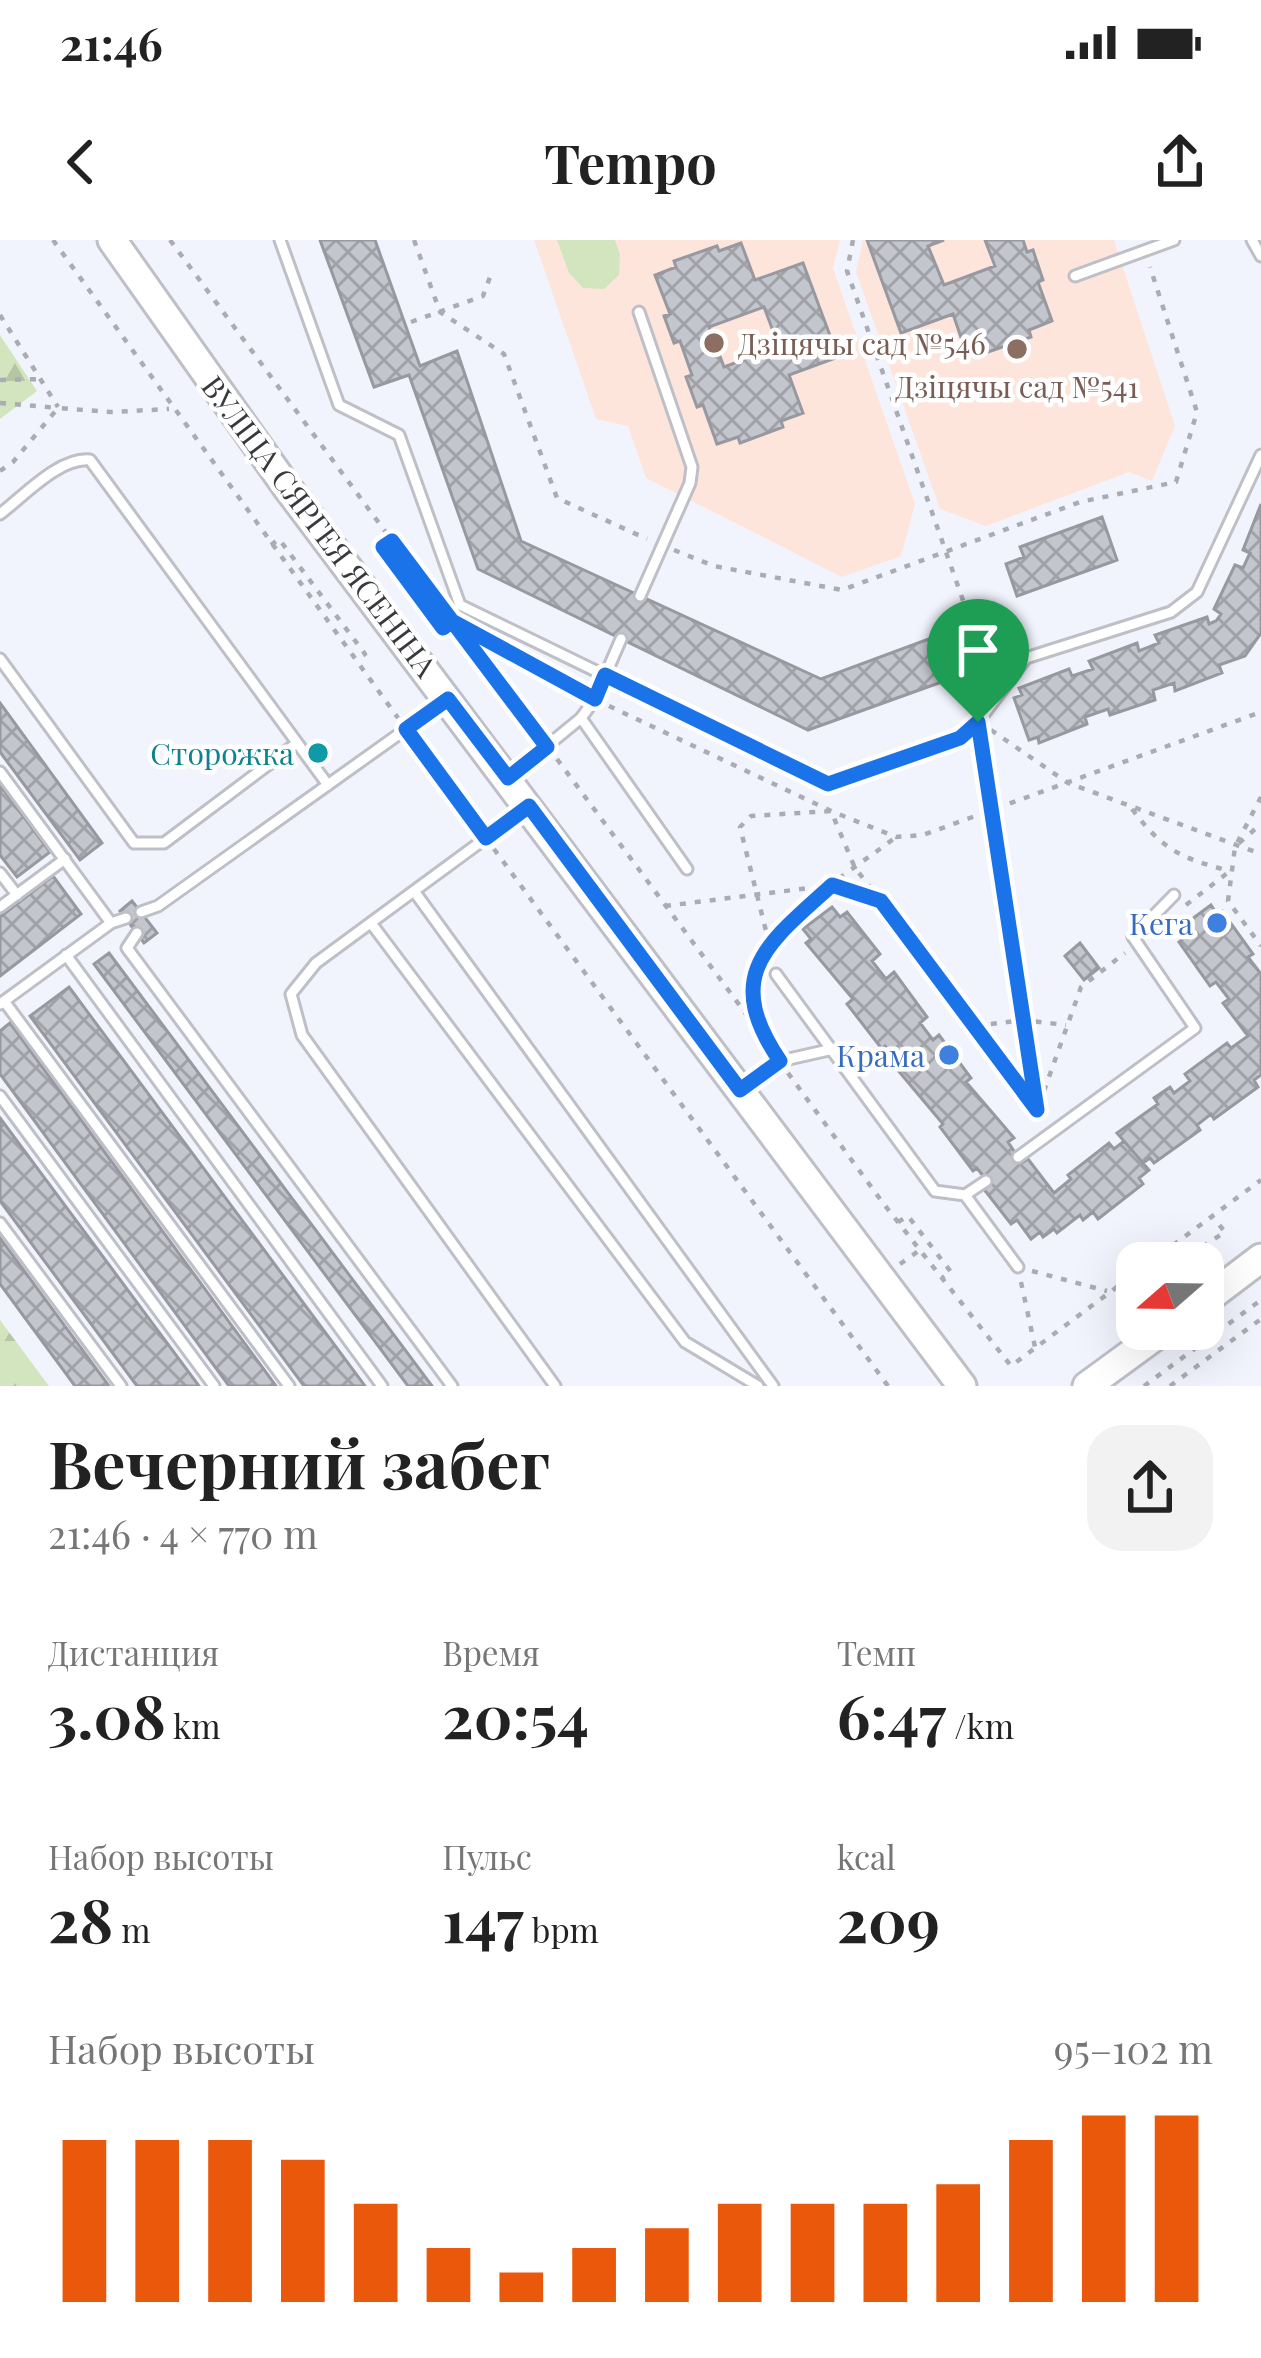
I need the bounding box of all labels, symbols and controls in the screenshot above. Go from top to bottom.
text: 21:46 [60,12,163,72]
text: Tempo [544,126,717,198]
icon: back [48,129,114,195]
icon: share [1147,129,1213,195]
place label: Дзіцячы сад №546 [738,323,986,363]
marker: Дзіцячы сад №546 [701,330,727,356]
marker: Дзіцячы сад №541 [1004,336,1030,362]
place label: Дзіцячы сад №541 [895,366,1139,406]
street label: ВУЛІЦА СЯРГЕЯ ЯСЕНІНА [193,367,447,686]
pin [927,599,1029,722]
icon: arrive [945,617,1011,683]
place label: Сторожка [150,733,294,773]
marker: Сторожка [305,740,331,766]
place label: Кега [1129,903,1193,943]
marker: Кега [1204,910,1230,936]
place label: Крама [836,1035,925,1075]
marker: Крама [936,1042,962,1068]
north arrow [1116,1242,1224,1350]
map controls [1116,1242,1224,1350]
text: Вечерний забег [48,1418,550,1506]
button: share [1087,1425,1213,1551]
text: 21:46 · 4 × 770 m [48,1507,318,1559]
text: Дистанция [48,1630,219,1674]
text: Время [442,1630,540,1674]
text: Темп [837,1630,916,1674]
text: 3.08 [48,1674,166,1754]
text: 20:54 [442,1674,589,1754]
text: 6:47 [837,1674,946,1754]
text: km [166,1703,221,1747]
text: /km [946,1703,1014,1747]
text: Набор высоты [48,1834,274,1878]
text: Пульс [442,1834,532,1878]
text: kcal [837,1834,896,1878]
text: 28 [48,1878,113,1958]
text: 147 [442,1878,524,1958]
text: 209 [837,1878,940,1958]
text: m [113,1907,151,1951]
text: bpm [524,1907,599,1951]
text: Набор высоты [48,2022,315,2074]
text: 95–102 m [1054,2022,1213,2074]

